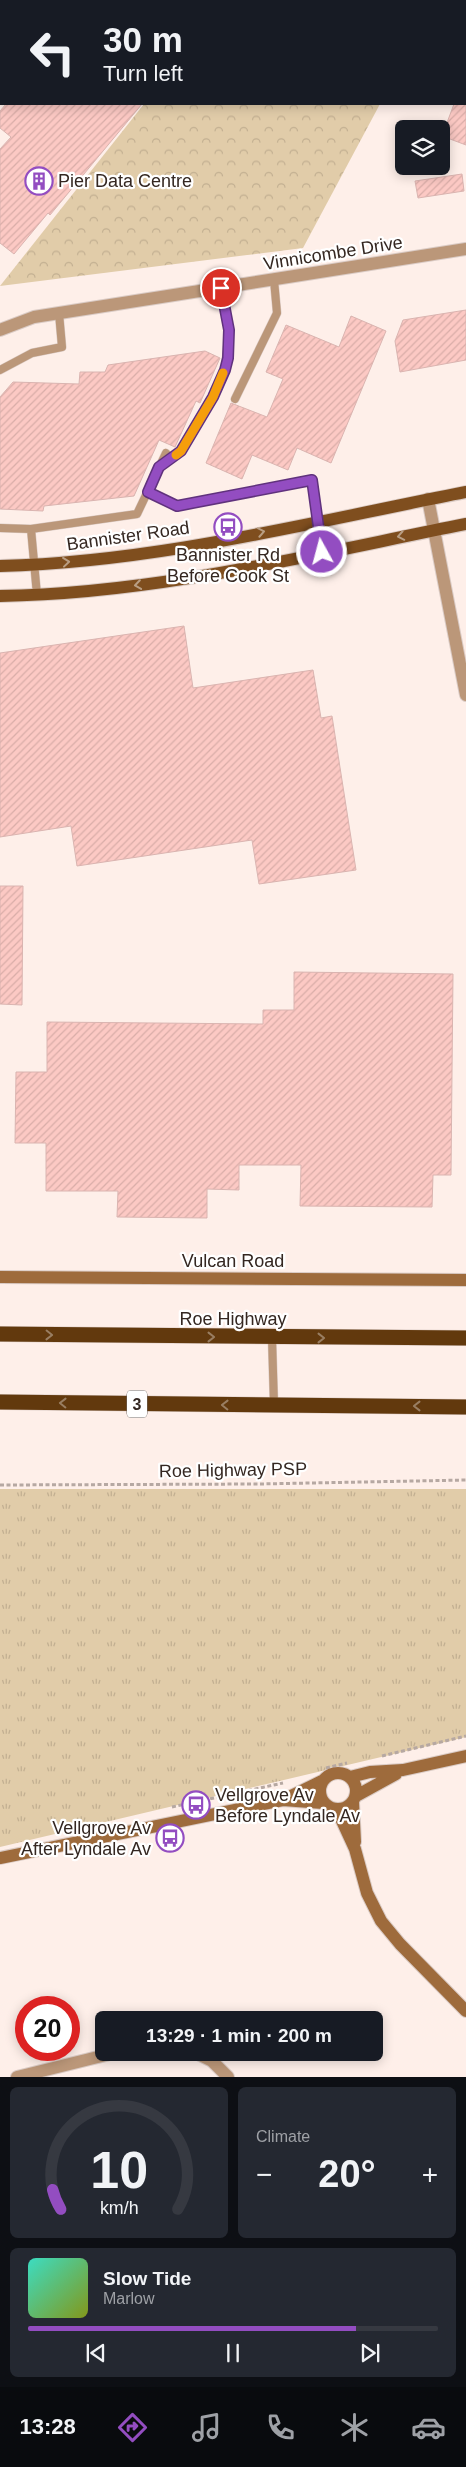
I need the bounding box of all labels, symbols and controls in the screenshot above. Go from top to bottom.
icon: left [20,20,85,85]
text: 30 m [103,20,183,59]
text: Turn left [103,61,183,86]
map controls [395,120,450,175]
button: layers [395,120,450,175]
building icon: Pier Data Centre [24,166,54,196]
place label: Pier Data Centre [58,171,192,191]
street label: Vinnicombe Drive [262,232,404,274]
pin [200,267,242,309]
icon: arrive [207,274,235,302]
bus stop icon: Bannister Rd Before Cook St [213,512,243,542]
street label: Bannister Road [65,517,191,555]
position arrow [295,525,347,577]
one-way arrow [257,527,266,538]
one-way arrow [397,531,405,541]
place label: Bannister Rd Before Cook St [167,545,289,586]
one-way arrow [62,557,70,568]
one-way arrow [134,579,142,590]
street label: Vulcan Road [182,1251,284,1271]
street label: Roe Highway [179,1309,287,1329]
one-way arrow [45,1330,53,1340]
one-way arrow [208,1332,215,1342]
one-way arrow [317,1333,325,1343]
road number: 3 [127,1390,147,1418]
one-way arrow [58,1398,66,1408]
one-way arrow [221,1400,228,1410]
one-way arrow [413,1401,421,1411]
street label: Roe Highway PSP [159,1459,307,1481]
place label: Vellgrove Av Before Lyndale Av [215,1785,360,1826]
bus stop icon: Vellgrove Av Before Lyndale Av [181,1790,211,1820]
place label: Vellgrove Av After Lyndale Av [21,1818,151,1859]
bus stop icon: Vellgrove Av After Lyndale Av [155,1823,185,1853]
speed limit sign: 20 [15,1996,80,2061]
text: 13:29 · 1 min · 200 m [146,2025,332,2046]
text: Climate [256,2128,310,2145]
text: 10 [90,2141,148,2199]
text: 20° [318,2153,376,2195]
text: − [256,2159,272,2190]
text: + [422,2159,438,2190]
text: km/h [100,2198,138,2218]
text: Slow Tide [103,2268,191,2289]
text: Marlow [103,2290,155,2307]
icon: previous [82,2339,110,2367]
icon: pause [219,2339,247,2367]
icon: next [356,2339,384,2367]
icon: directions [115,2410,150,2445]
icon: music [189,2410,224,2445]
icon: phone [263,2410,298,2445]
icon: climate [337,2410,372,2445]
icon: car [411,2410,446,2445]
text: 13:28 [20,2414,76,2439]

